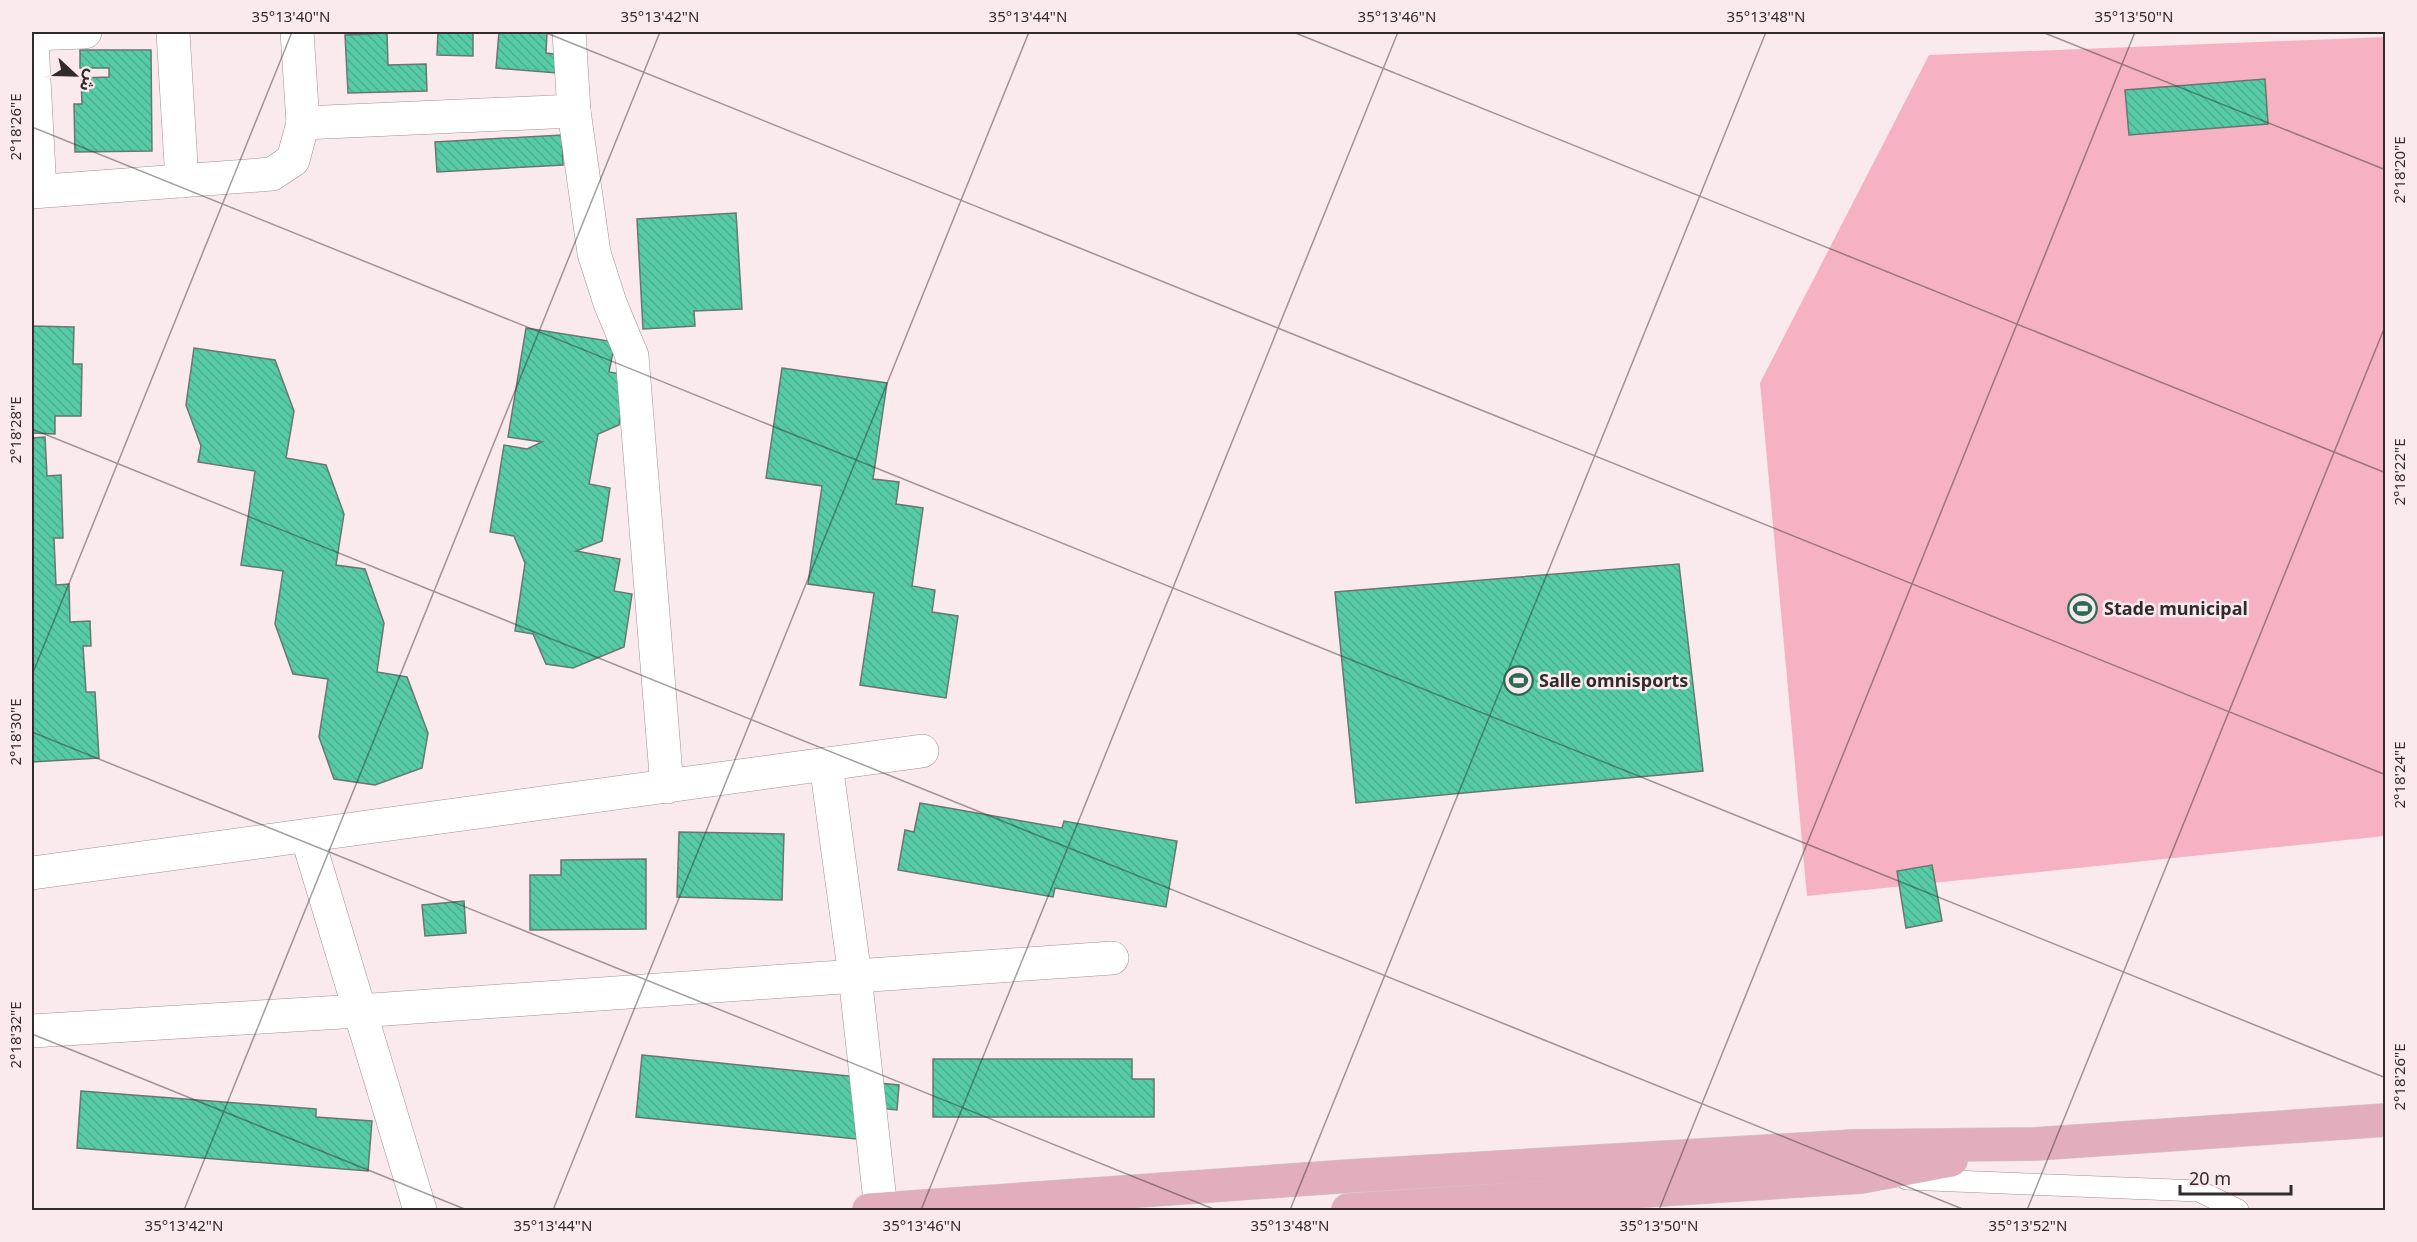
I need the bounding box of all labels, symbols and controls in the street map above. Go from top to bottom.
text: 35°13'40"N [252,6,330,26]
text: 35°13'42"N [621,6,699,26]
text: 35°13'44"N [989,6,1067,26]
text: 35°13'46"N [1358,6,1436,26]
text: 35°13'48"N [1727,6,1805,26]
text: 35°13'50"N [2095,6,2173,26]
north arrow [45,45,105,105]
text: ش [75,66,103,95]
text: 2°18'26"E [5,93,25,161]
text: 2°18'20"E [2389,136,2409,204]
text: 2°18'28"E [5,396,25,464]
text: 2°18'22"E [2389,438,2409,506]
sports icon: Stade municipal [2067,593,2099,625]
place label: Stade municipal [2104,596,2248,620]
sports icon: Salle omnisports [1502,665,1534,697]
place label: Salle omnisports [1539,668,1688,692]
text: 2°18'30"E [5,698,25,766]
text: 2°18'24"E [2389,741,2409,809]
text: 2°18'32"E [5,1001,25,1069]
text: 2°18'26"E [2389,1043,2409,1111]
scale bar [2180,1158,2291,1196]
text: 20 m [2189,1166,2231,1190]
text: 35°13'42"N [145,1215,223,1235]
text: 35°13'44"N [514,1215,592,1235]
text: 35°13'46"N [883,1215,961,1235]
text: 35°13'48"N [1251,1215,1329,1235]
text: 35°13'50"N [1620,1215,1698,1235]
text: 35°13'52"N [1989,1215,2067,1235]

